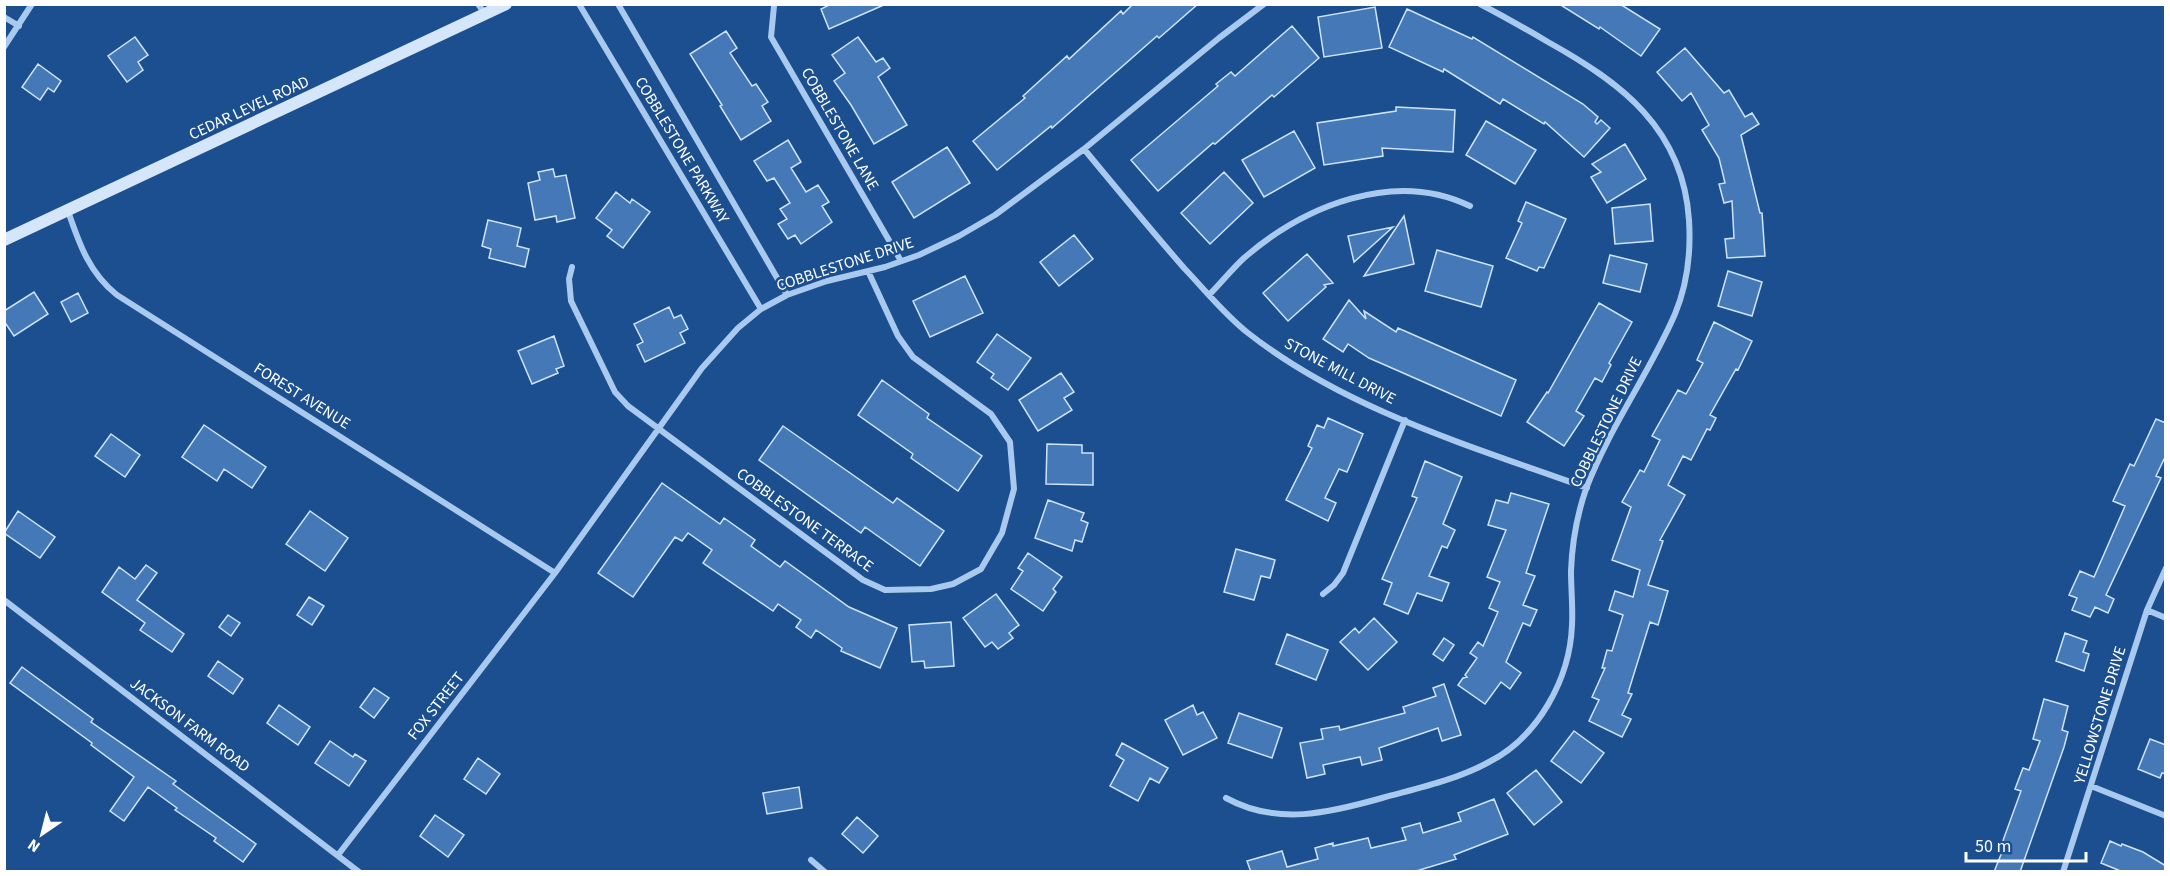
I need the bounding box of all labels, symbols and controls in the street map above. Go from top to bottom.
street label: COBBLESTONE LANE [796,63,884,195]
street label: CEDAR LEVEL ROAD [185,70,313,145]
street label: COBBLESTONE PARKWAY [630,73,735,228]
street label: COBBLESTONE DRIVE [774,231,916,297]
street label: STONE MILL DRIVE [1280,332,1400,410]
street label: COBBLESTONE DRIVE [1565,353,1647,491]
street label: FOREST AVENUE [249,357,355,435]
street label: COBBLESTONE TERRACE [732,463,878,577]
street label: YELLOWSTONE DRIVE [2068,643,2131,788]
street label: FOX STREET [402,667,470,745]
street label: JACKSON FARM ROAD [125,673,255,778]
north arrow [12,804,72,864]
scale bar [1966,825,2086,863]
text: N [23,833,45,858]
text: 50 m [1975,834,2011,859]

